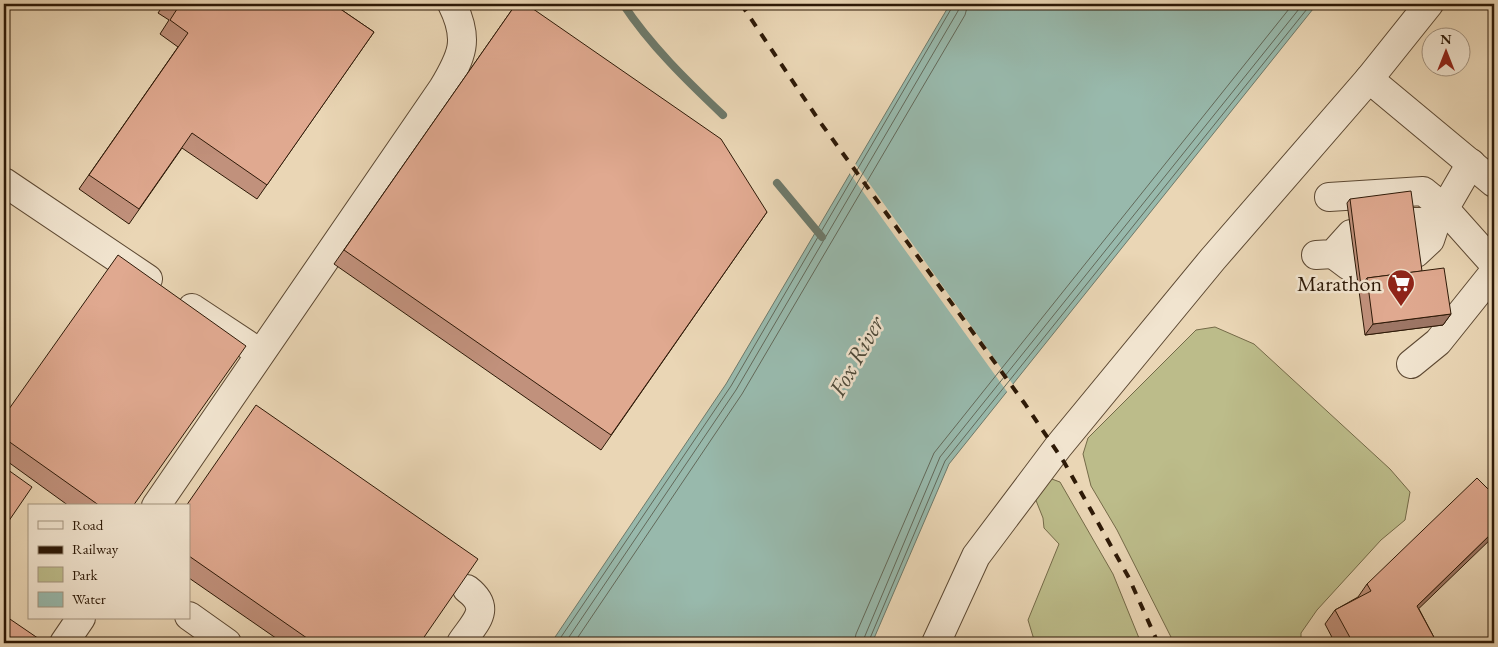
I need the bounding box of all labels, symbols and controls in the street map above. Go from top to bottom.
north arrow [1420,28,1470,78]
text: N [1440,30,1452,48]
supermarket icon: Marathon [1386,268,1416,307]
place label: Marathon [1297,269,1382,298]
water label: Fox River [821,309,892,403]
legend [28,504,190,620]
text: Road [72,515,104,534]
text: Railway [72,539,119,558]
text: Park [72,565,99,584]
text: Water [72,589,106,608]

